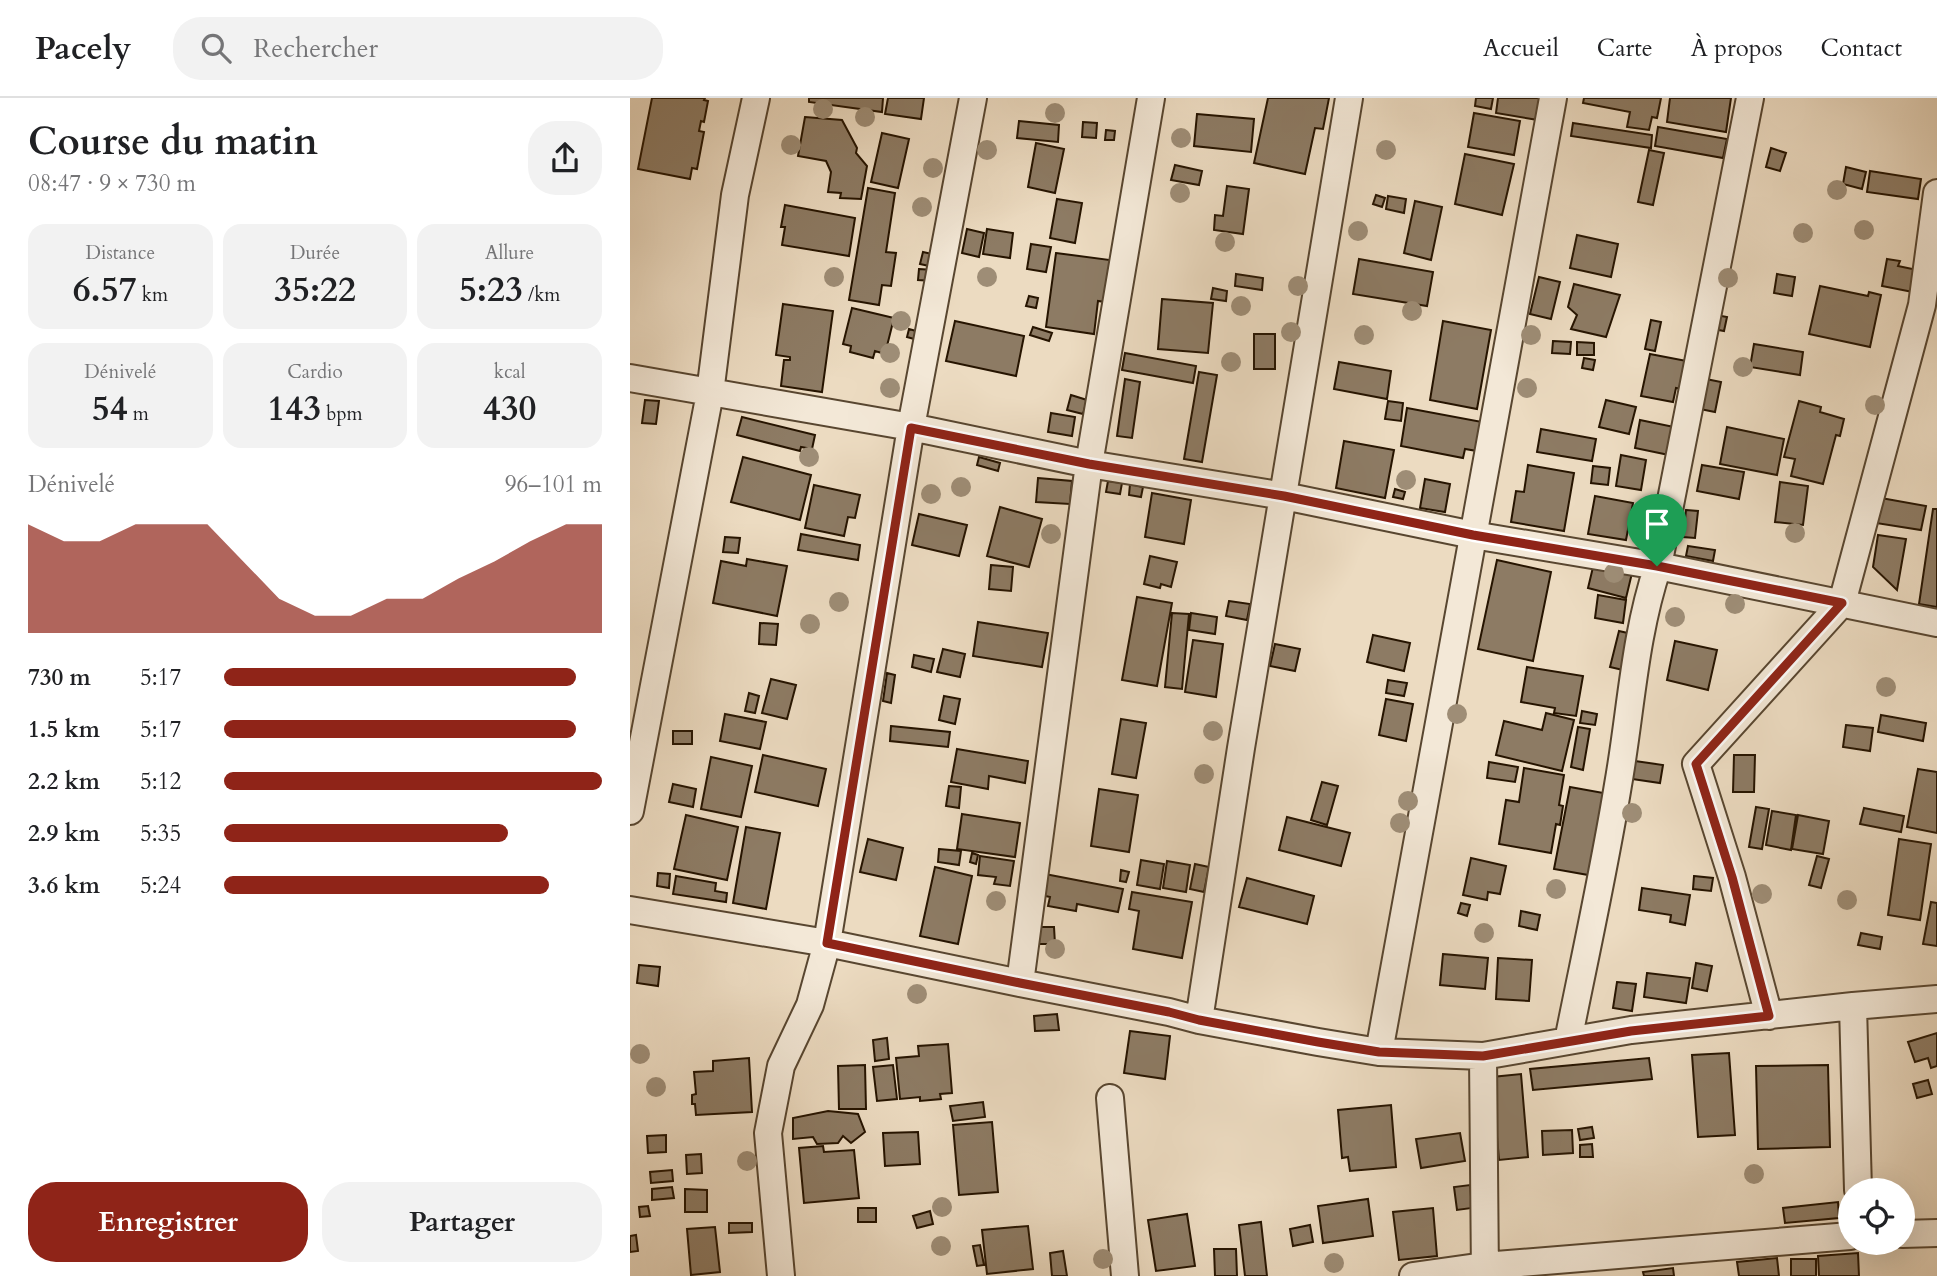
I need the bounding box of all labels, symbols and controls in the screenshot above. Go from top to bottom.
search box [173,17,663,80]
text: Pacely [35,26,131,71]
icon: search [197,29,235,67]
text: Rechercher [253,31,378,66]
text: Accueil [1483,32,1559,65]
text: Carte [1597,32,1653,65]
text: À propos [1691,32,1783,65]
text: Contact [1821,32,1902,65]
text: Course du matin [28,116,318,168]
button: share [528,121,602,195]
text: 08:47 · 9 × 730 m [28,168,196,199]
text: Distance [86,240,155,266]
text: Durée [290,240,340,266]
text: Allure [485,240,534,266]
text: 6.57 [73,266,137,314]
text: 35:22 [274,266,356,314]
text: 5:23 [459,266,523,314]
text: km [137,282,168,308]
text: /km [523,282,560,308]
text: Dénivelé [84,359,156,385]
text: Cardio [287,359,343,385]
text: kcal [494,359,526,385]
text: 54 [92,385,128,433]
text: 143 [267,385,321,433]
text: 430 [483,385,537,433]
text: m [128,401,149,427]
text: bpm [321,401,363,427]
text: Dénivelé [28,469,115,500]
text: 96–101 m [505,469,602,500]
pin [1627,494,1687,566]
icon: arrive [1638,505,1676,543]
text: 730 m [28,662,91,693]
text: 5:17 [140,662,181,693]
text: 1.5 km [28,714,100,745]
text: 5:17 [140,714,181,745]
text: 2.2 km [28,766,100,797]
text: 5:12 [140,766,181,797]
text: 2.9 km [28,818,100,849]
text: 5:35 [140,818,181,849]
text: 3.6 km [28,870,100,901]
text: 5:24 [140,870,181,901]
map controls [1838,1178,1915,1255]
button: locate [1838,1178,1915,1255]
button: Enregistrer [28,1182,308,1262]
button: Partager [322,1182,602,1262]

